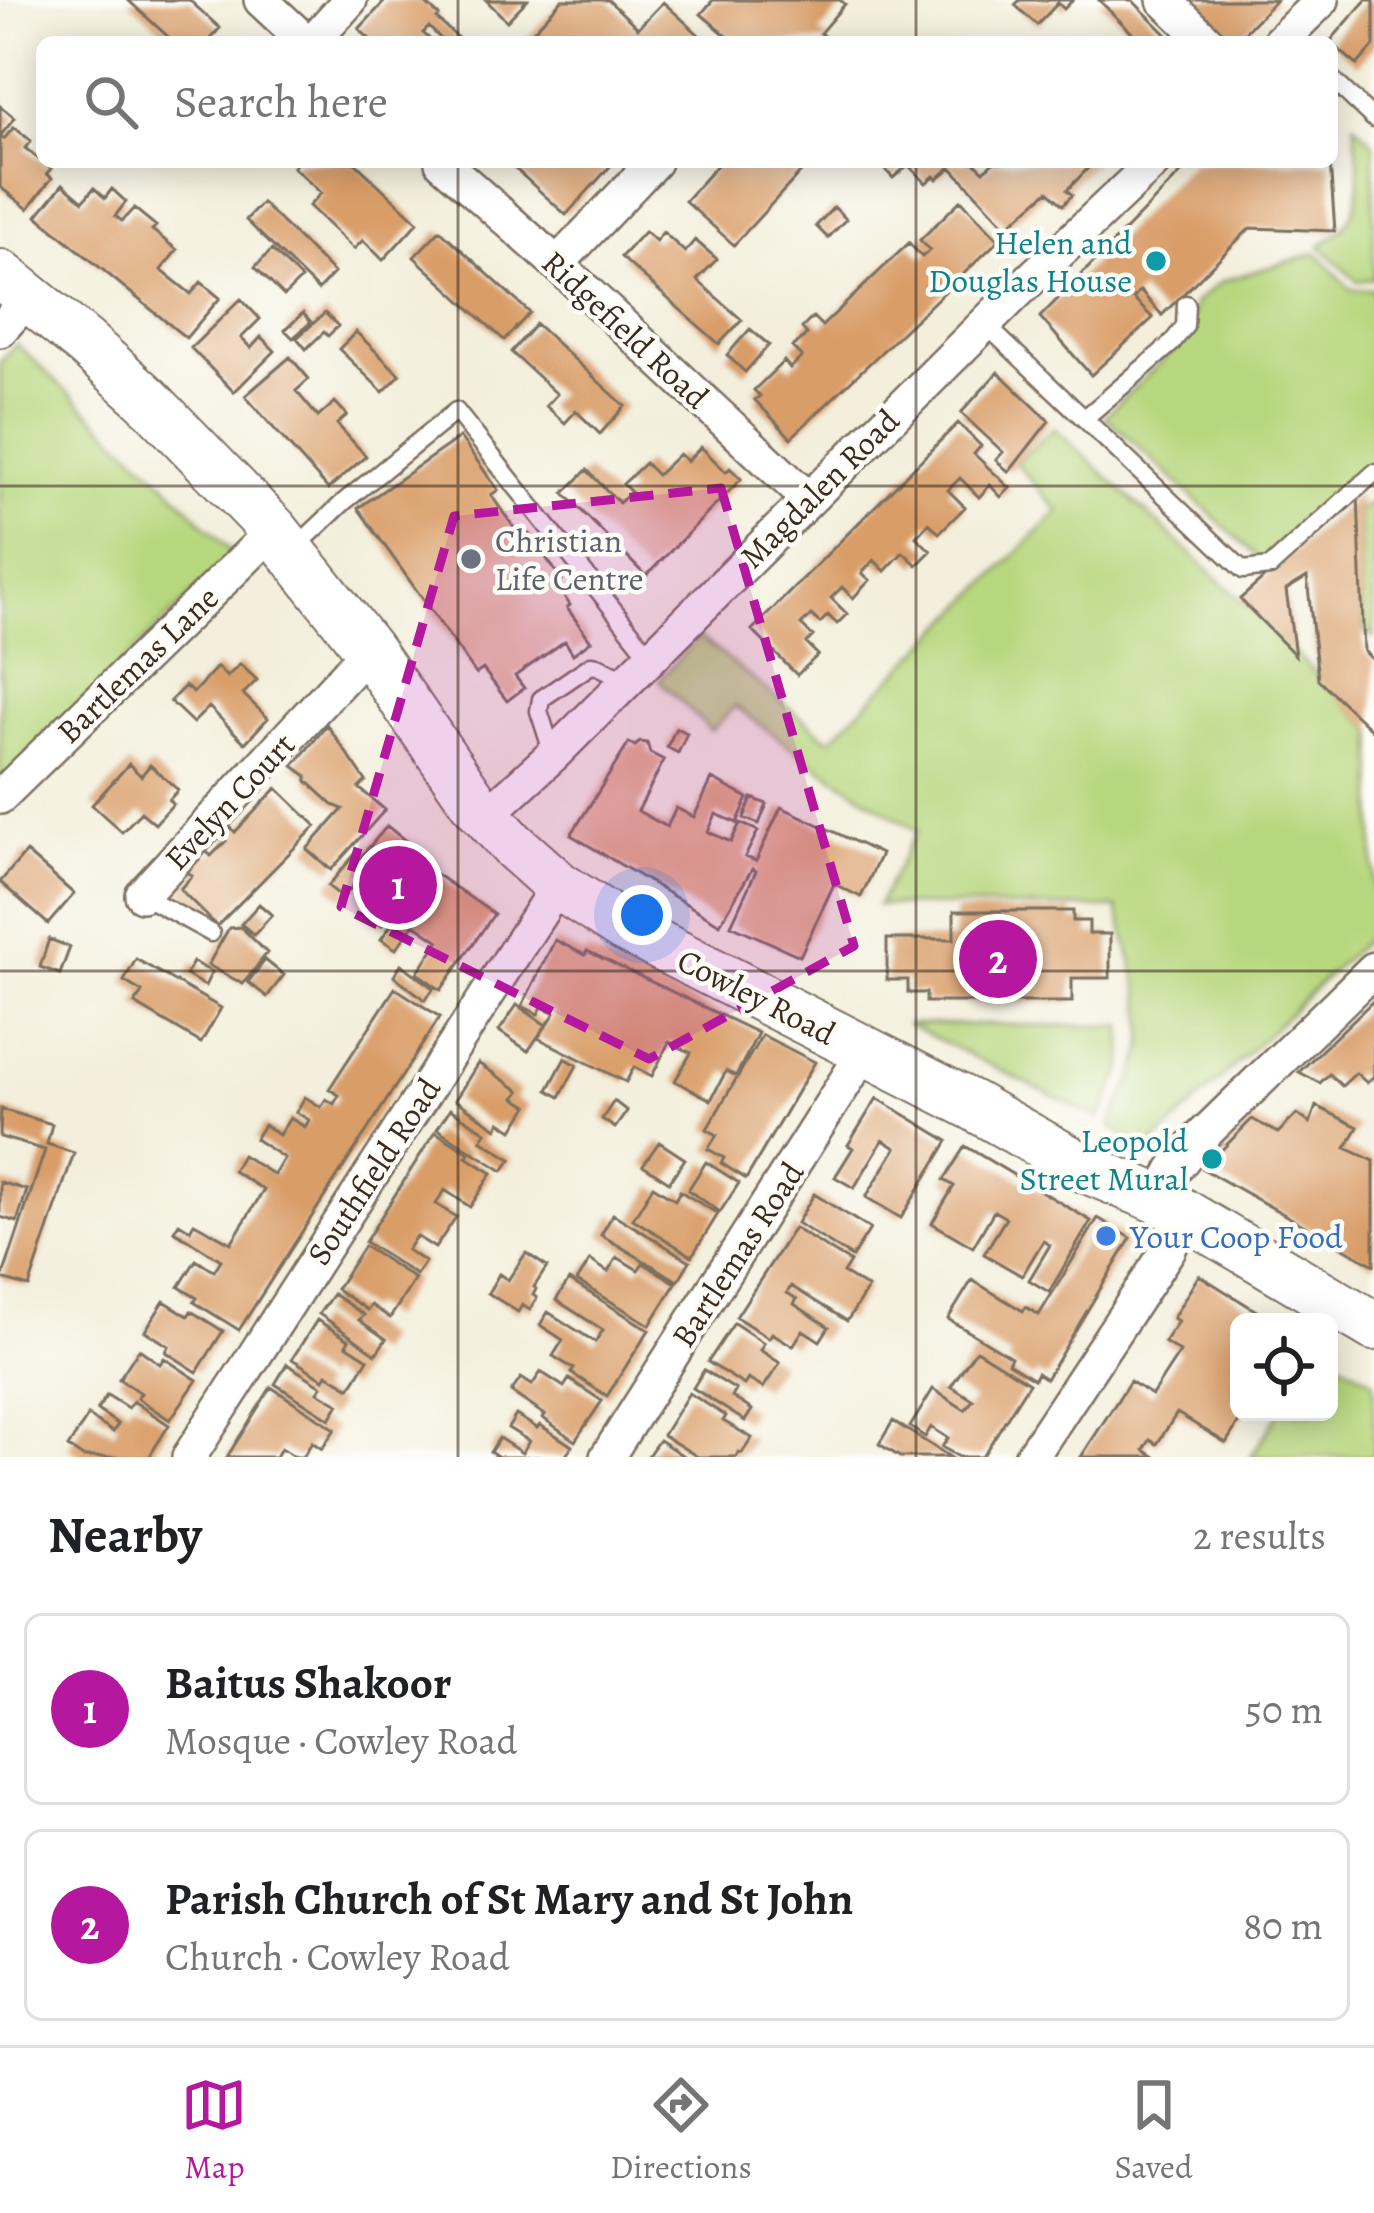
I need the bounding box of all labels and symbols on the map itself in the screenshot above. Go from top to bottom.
place label: Helen and Douglas House [928,220,1132,303]
street label: Ridgefield Road [532,240,719,419]
marker: Helen and Douglas House [1143,248,1169,274]
street label: Magdalen Road [730,398,909,578]
place label: Christian Life Centre [495,518,644,601]
marker: Christian Life Centre [458,546,484,572]
street label: Bartlemas Lane [47,576,228,753]
street label: Evelyn Court [154,723,305,880]
pin: 1 [359,840,437,930]
your location [612,885,672,945]
pin: 2 [959,914,1037,1004]
street label: Cowley Road [670,937,844,1056]
street label: Southfield Road [296,1069,451,1274]
place label: Leopold Street Mural [1019,1118,1188,1201]
marker: Leopold Street Mural [1199,1146,1225,1172]
street label: Bartlemas Road [661,1153,814,1356]
place label: Your Coop Food [1129,1214,1343,1259]
marker: Your Coop Food [1093,1223,1119,1249]

